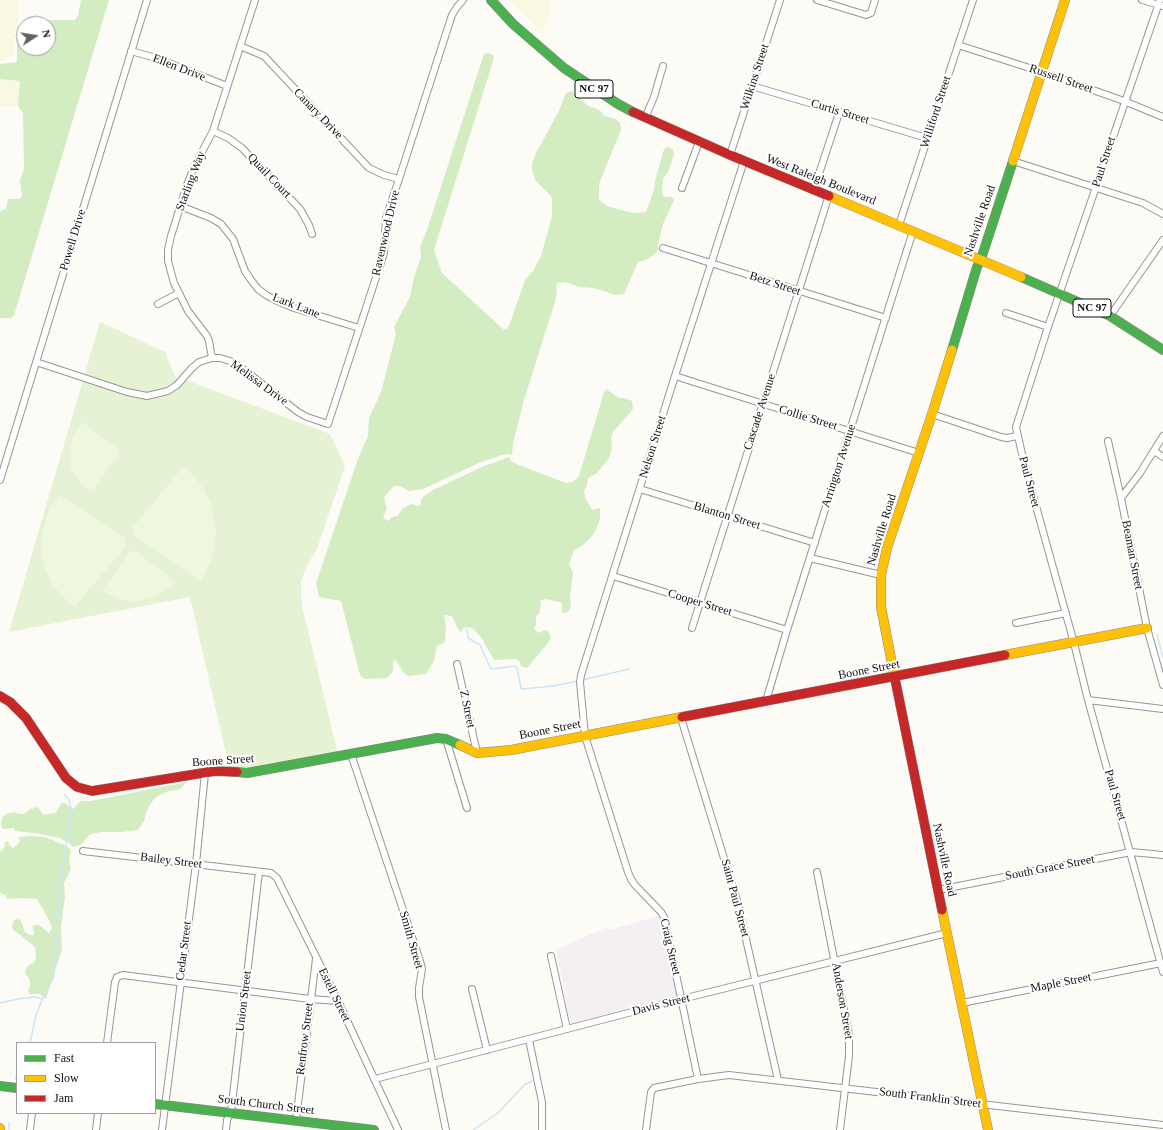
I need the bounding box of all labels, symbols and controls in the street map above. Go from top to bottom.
north arrow [16,16,56,56]
text: N [40,29,53,39]
street label: Wilkins Street [738,42,772,112]
street label: Ellen Drive [150,51,208,85]
street label: Russell Street [1027,61,1095,97]
street label: Williford Street [918,74,954,150]
road number: NC 97 [575,80,613,98]
street label: Canary Drive [290,86,346,142]
street label: Curtis Street [809,96,871,128]
street label: Paul Street [1089,135,1119,189]
street label: Starling Way [173,149,209,213]
street label: Quail Court [244,150,294,202]
street label: West Raleigh Boulevard [764,151,878,209]
street label: Nashville Road [961,184,999,258]
street label: Ravenwood Drive [369,189,403,277]
street label: Powell Drive [57,207,89,273]
street label: Betz Street [748,269,802,299]
street label: Lark Lane [270,290,322,322]
road number: NC 97 [1073,299,1111,317]
street label: Melissa Drive [227,357,291,409]
street label: Cascade Avenue [741,372,779,452]
street label: Collie Street [777,402,839,434]
street label: Nelson Street [637,414,669,480]
street label: Arrington Avenue [819,423,859,509]
street label: Paul Street [1015,455,1043,509]
street label: Nashville Road [864,492,900,568]
street label: Blanton Street [692,499,762,533]
street label: Beaman Street [1118,519,1146,591]
street label: Cooper Street [666,586,734,620]
street label: Boone Street [837,657,901,683]
street label: Z Street [456,689,478,729]
street label: Boone Street [518,717,582,743]
street label: Boone Street [191,752,255,770]
street label: Paul Street [1101,768,1129,822]
street label: Nashville Road [929,822,959,898]
street label: Bailey Street [139,850,203,872]
street label: South Grace Street [1004,852,1096,884]
street label: Saint Paul Street [718,858,752,938]
street label: Smith Street [396,909,426,971]
street label: Craig Street [657,917,683,977]
street label: Cedar Street [173,921,195,981]
street label: Anderson Street [828,962,856,1040]
street label: Estell Street [315,966,353,1024]
street label: Union Street [233,970,255,1032]
street label: Maple Street [1029,970,1093,996]
street label: Davis Street [631,991,691,1019]
street label: Renfrow Street [293,1002,317,1076]
legend [16,1042,156,1114]
text: Fast [54,1051,74,1065]
text: Slow [54,1071,79,1085]
street label: South Franklin Street [878,1085,982,1111]
text: Jam [54,1091,73,1105]
street label: South Church Street [217,1092,315,1118]

